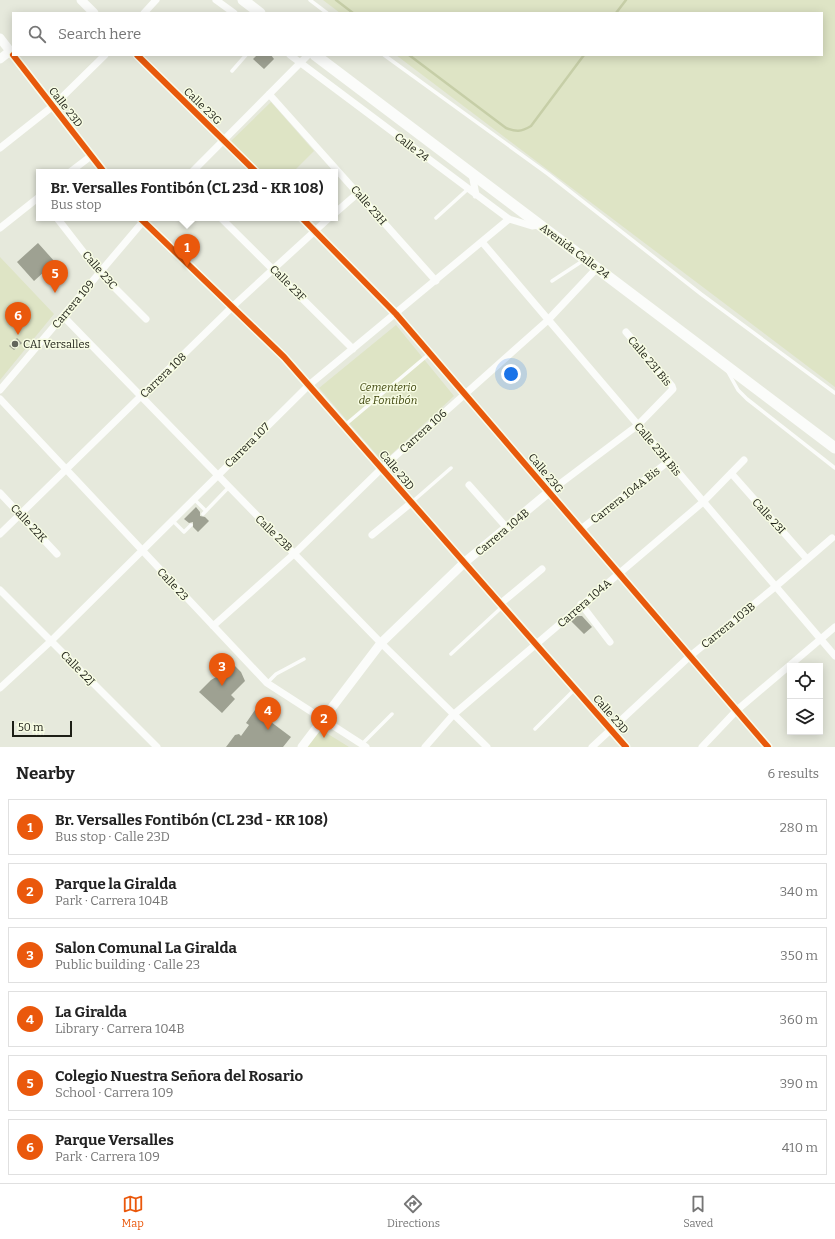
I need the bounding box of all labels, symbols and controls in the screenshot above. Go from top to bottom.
search box [12,12,823,56]
icon: search [26,23,48,45]
text: Search here [58,25,141,43]
street label: Calle 23D [46,85,85,130]
street label: Calle 23G [181,85,224,128]
street label: Calle 24 [392,130,432,165]
popup [36,169,338,221]
text: Br. Versalles Fontibón (CL 23d - KR 108) [51,179,323,197]
street label: Calle 23H [348,183,389,228]
text: Bus stop [51,197,102,212]
street label: Avenida Calle 24 [537,221,612,282]
pin: 1 [174,234,200,267]
street label: Calle 23C [79,248,120,292]
pin: 5 [42,260,68,293]
street label: Calle 23F [267,263,308,304]
street label: Carrera 109 [49,278,97,331]
pin: 6 [5,302,31,335]
street label: Calle 23I Bis [625,334,674,389]
place label: CAI Versalles [23,338,90,351]
marker: CAI Versalles [10,339,20,349]
street label: Carrera 108 [138,350,189,401]
your location [501,364,521,384]
park label: Cementerio de Fontibón [359,381,418,407]
street label: Carrera 106 [397,407,450,456]
street label: Carrera 107 [222,420,273,470]
street label: Calle 23H Bis [632,420,684,479]
street label: Calle 23D [376,448,417,493]
street label: Calle 23G [525,451,566,496]
street label: Carrera 104A Bis [588,464,663,526]
street label: Calle 23I [749,496,788,537]
street label: Calle 22K [8,502,50,545]
street label: Carrera 104B [473,506,532,559]
street label: Calle 23B [252,513,295,554]
street label: Calle 23 [154,565,191,603]
street label: Carrera 104A [555,576,614,630]
street label: Carrera 103B [699,600,758,651]
street label: Calle 22J [58,649,98,688]
pin: 3 [209,653,235,686]
map controls [787,663,823,735]
button: locate [787,663,823,699]
street label: Calle 23D [590,692,631,737]
pin: 4 [255,697,281,730]
button: layers [787,699,823,735]
pin: 2 [311,705,337,738]
scale bar [12,719,72,738]
text: 50 m [18,721,44,734]
text: Nearby [16,763,75,784]
text: 6 results [767,766,819,781]
text: Br. Versalles Fontibón (CL 23d - KR 108) [55,811,328,829]
text: 1 [27,820,33,835]
text: 280 m [780,820,818,835]
text: Bus stop · Calle 23D [55,829,170,844]
text: Parque la Giralda [55,875,177,893]
text: 2 [26,884,34,899]
text: 340 m [780,884,818,899]
text: Park · Carrera 104B [55,893,168,908]
text: Salon Comunal La Giralda [55,939,237,957]
text: 3 [26,948,34,963]
text: 350 m [780,948,818,963]
text: Public building · Calle 23 [55,957,200,972]
text: La Giralda [55,1003,127,1021]
text: 4 [26,1012,34,1027]
text: 360 m [780,1012,818,1027]
text: Library · Carrera 104B [55,1021,185,1036]
text: Colegio Nuestra Señora del Rosario [55,1067,303,1085]
text: 5 [26,1076,34,1091]
text: 390 m [780,1076,818,1091]
text: School · Carrera 109 [55,1085,173,1100]
text: Parque Versalles [55,1131,174,1149]
text: 6 [26,1140,34,1155]
text: 410 m [782,1140,818,1155]
text: Park · Carrera 109 [55,1149,160,1164]
tab: Map [122,1193,144,1230]
tab: Directions [387,1193,440,1230]
tab: Saved [683,1193,713,1230]

